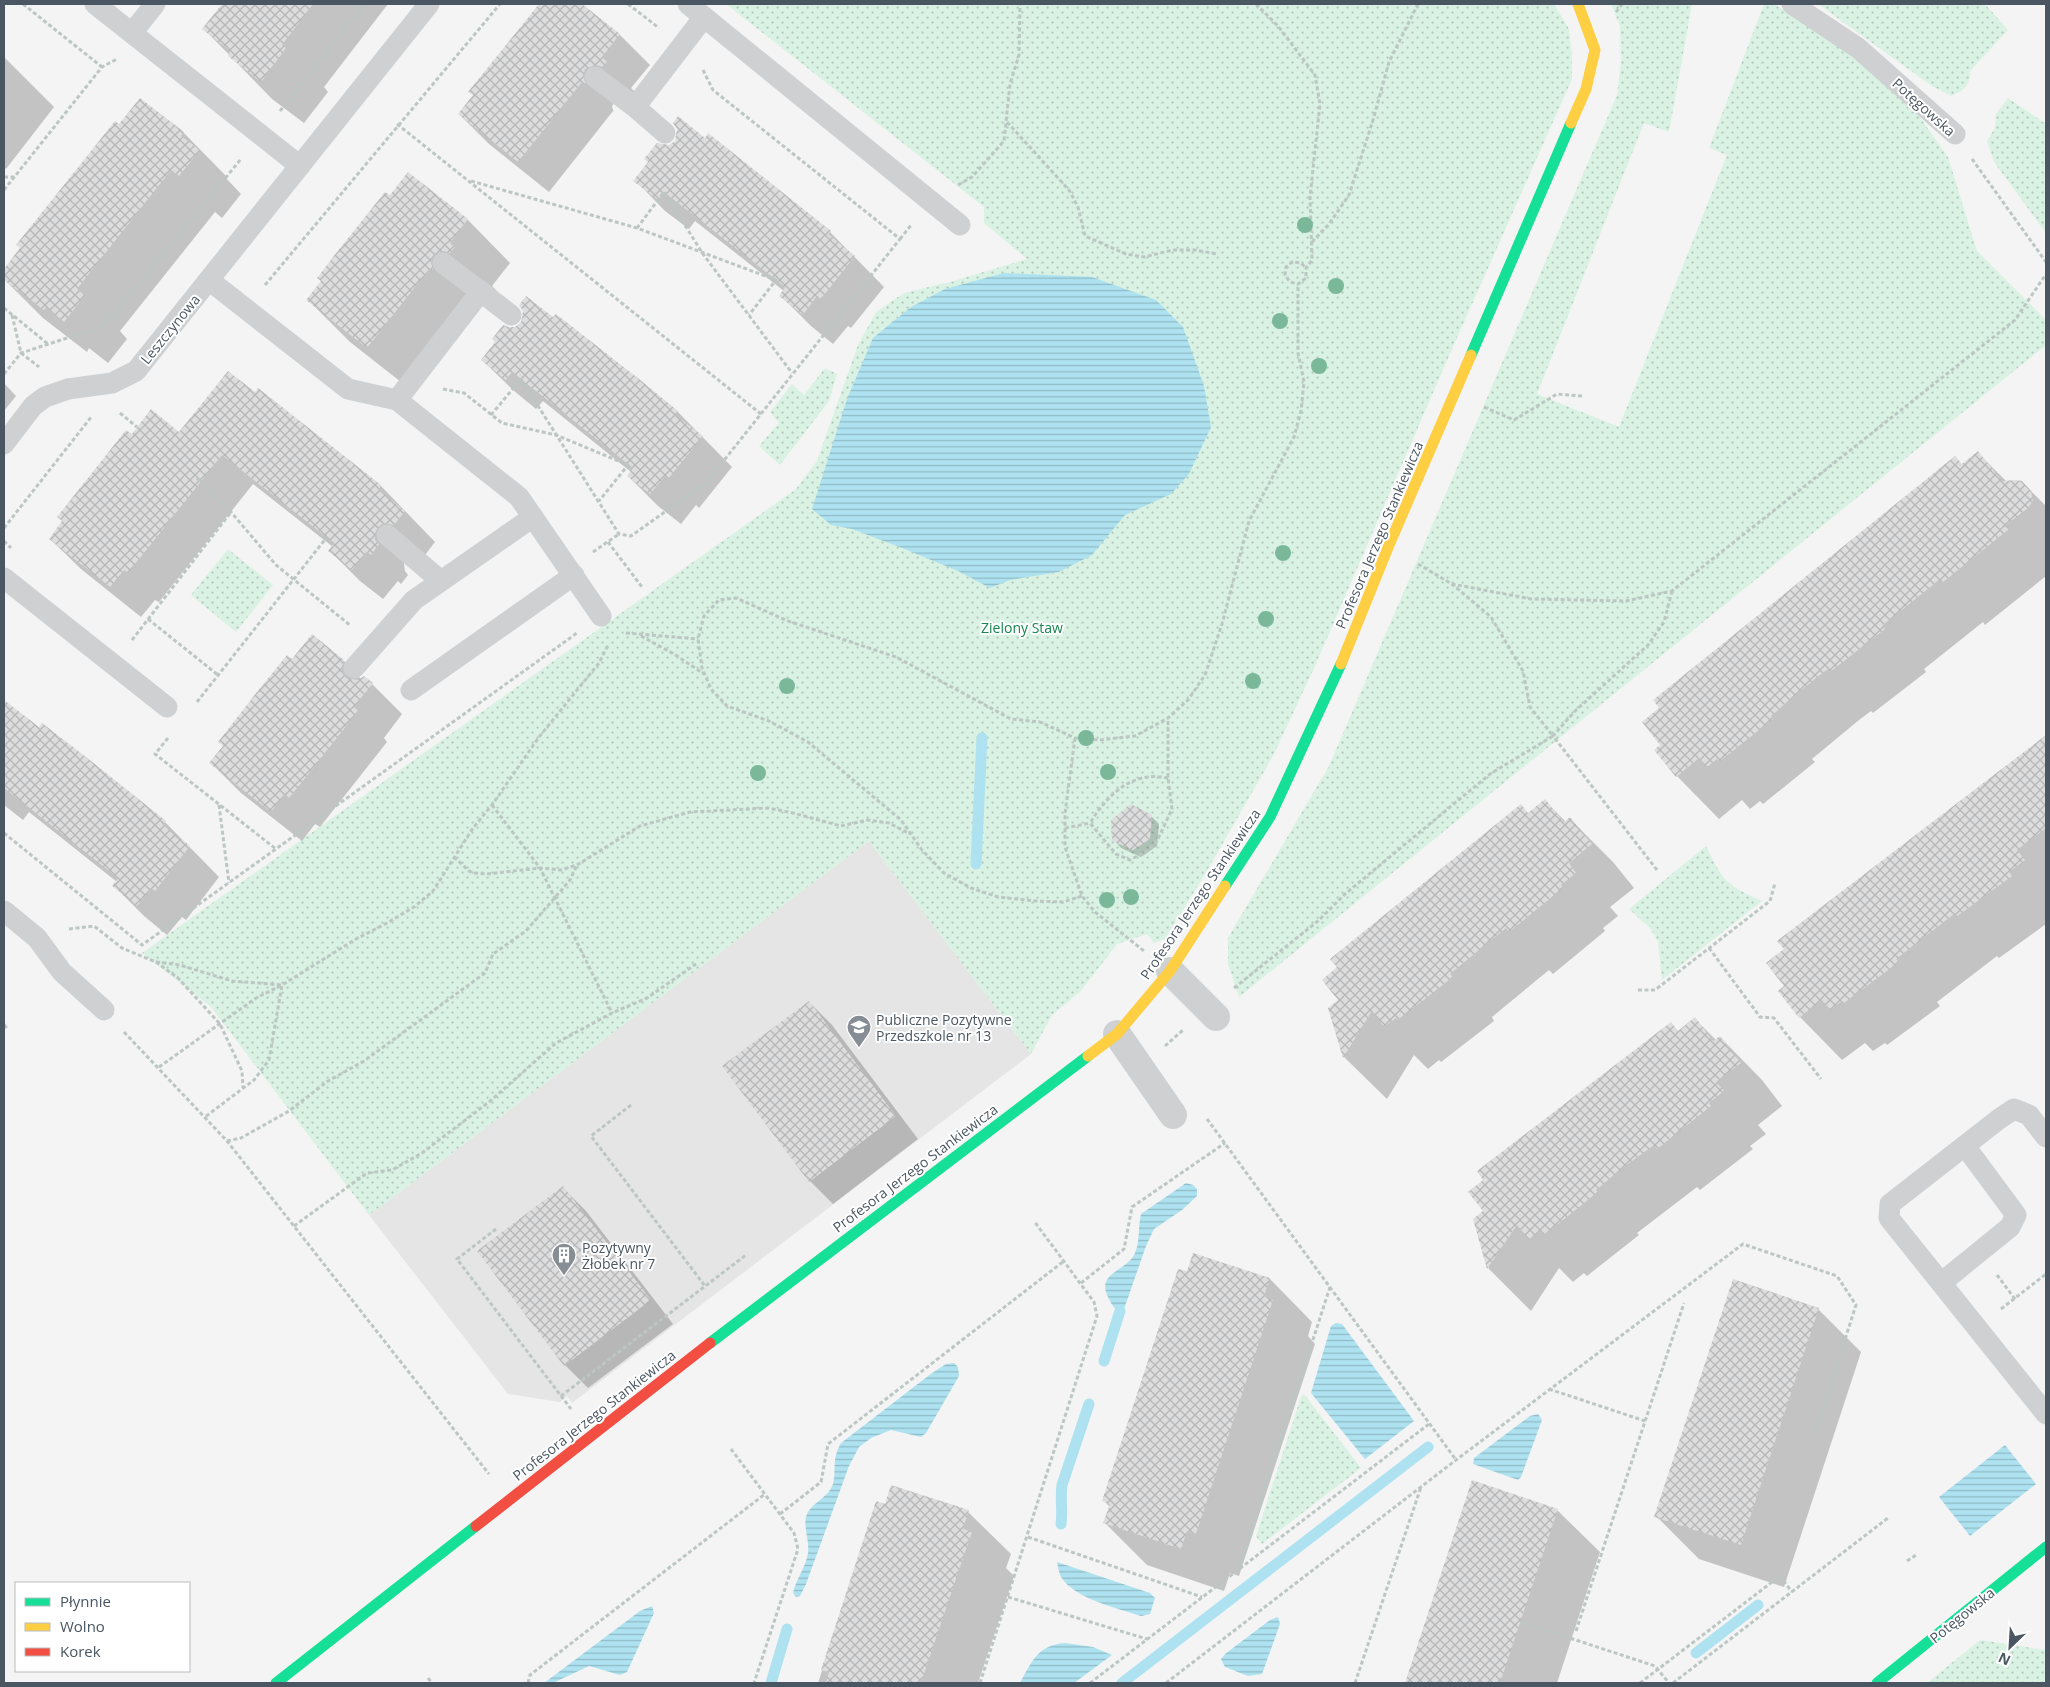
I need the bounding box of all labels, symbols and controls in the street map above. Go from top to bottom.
street label: Potęgowska [1889,74,1959,140]
street label: Leszczynowa [136,290,204,368]
street label: Profesora Jerzego Stankiewicza [1331,438,1427,632]
park label: Zielony Staw [981,618,1063,637]
street label: Profesora Jerzego Stankiewicza [1136,805,1264,983]
place label: Publiczne Pozytywne Przedszkole nr 13 [876,1010,1012,1045]
school or university icon: Publiczne Pozytywne Przedszkole nr 13 [846,1014,872,1048]
street label: Profesora Jerzego Stankiewicza [829,1100,1001,1236]
place label: Pozytywny Żłobek nr 7 [582,1238,655,1273]
building icon: Pozytywny Żłobek nr 7 [551,1242,577,1276]
street label: Profesora Jerzego Stankiewicza [509,1345,679,1485]
legend [15,1582,190,1672]
street label: Potęgowska [1926,1583,1998,1647]
text: Płynnie [60,1591,111,1611]
text: Wolno [60,1616,105,1636]
north arrow [1985,1622,2035,1672]
text: Korek [60,1641,101,1661]
text: N [1995,1648,2013,1670]

